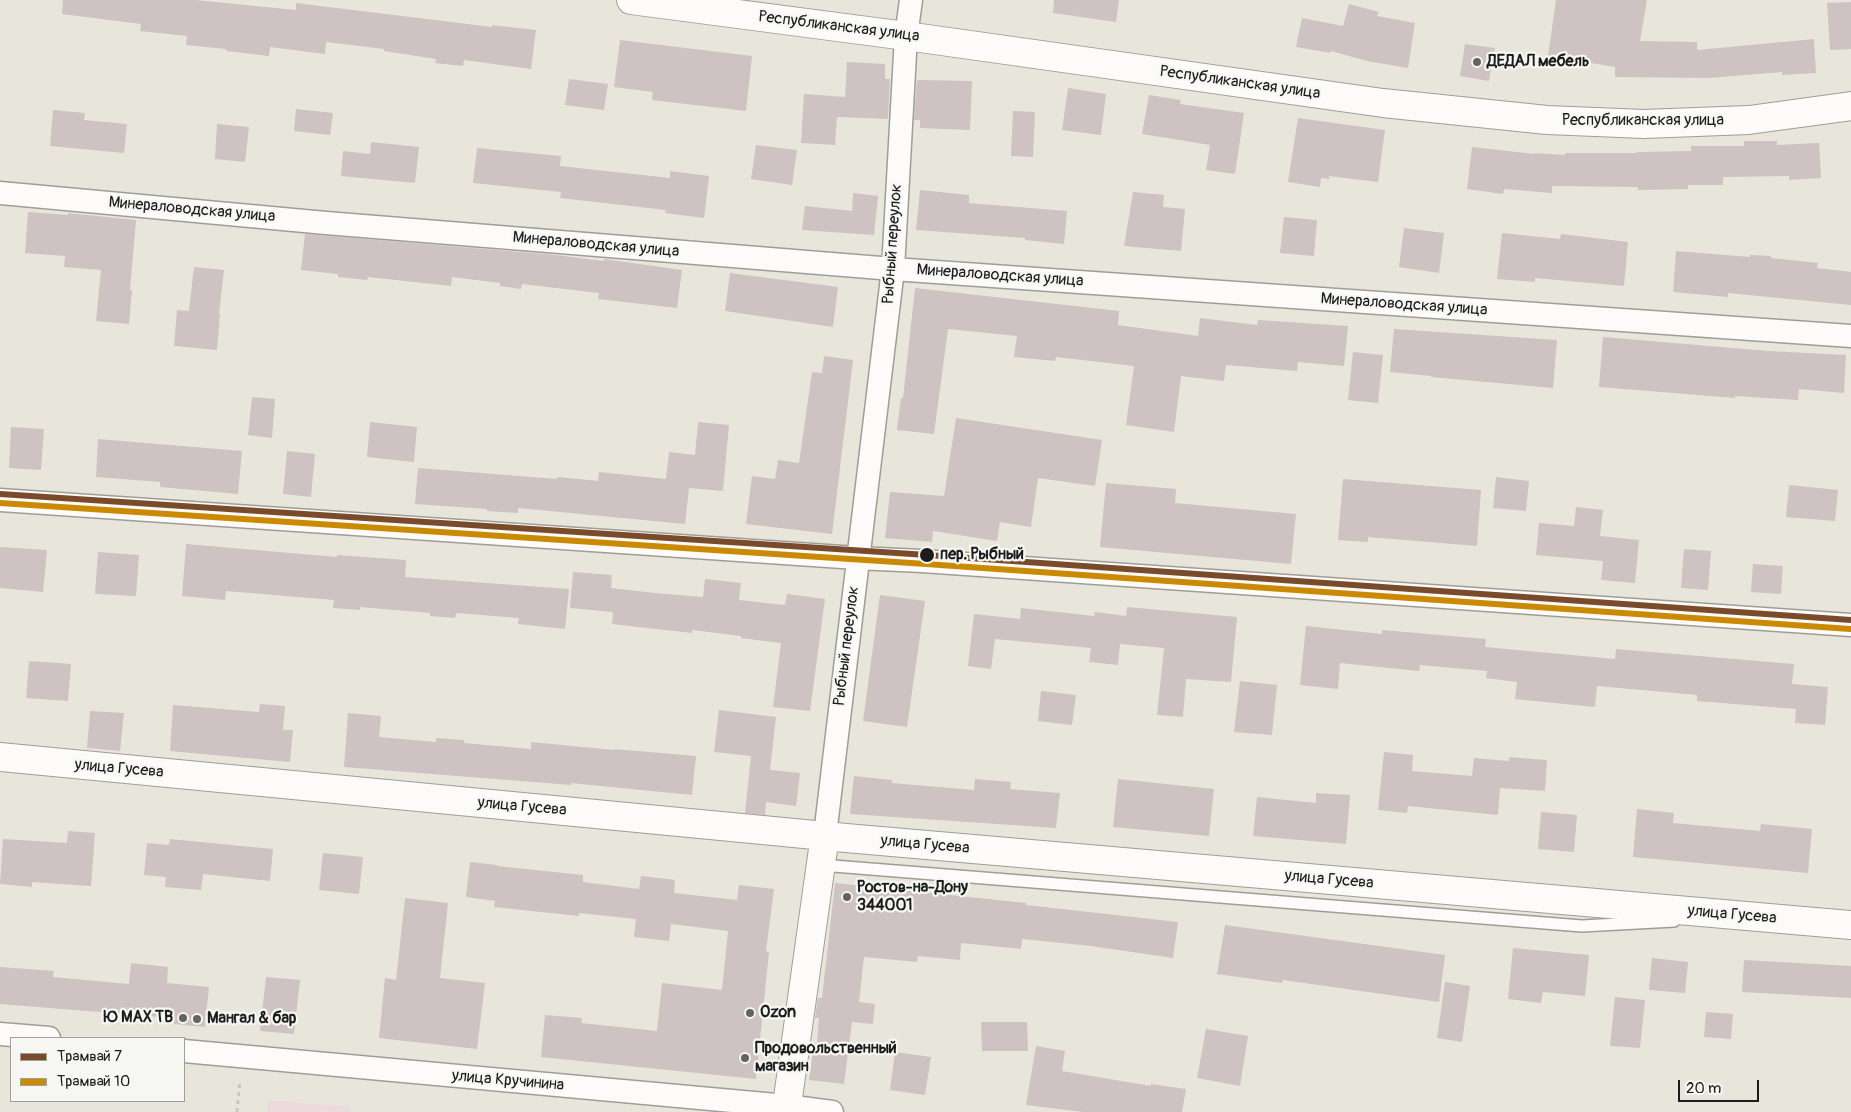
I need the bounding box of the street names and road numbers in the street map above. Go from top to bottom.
street label: Республиканская улица [757,8,921,46]
street label: Республиканская улица [1158,62,1322,104]
street label: Республиканская улица [1562,111,1724,131]
street label: Рыбный переулок [879,183,907,305]
street label: Минераловодская улица [108,193,276,227]
street label: Минераловодская улица [512,228,680,262]
street label: Минераловодская улица [916,261,1084,291]
street label: Минераловодская улица [1320,290,1488,320]
street label: Рыбный переулок [830,585,864,707]
street label: улица Гусева [74,756,164,782]
street label: улица Гусева [477,794,567,820]
street label: улица Гусева [880,832,970,858]
street label: улица Гусева [1284,867,1374,893]
street label: улица Гусева [1687,902,1777,928]
street label: улица Кручинина [451,1067,565,1095]

